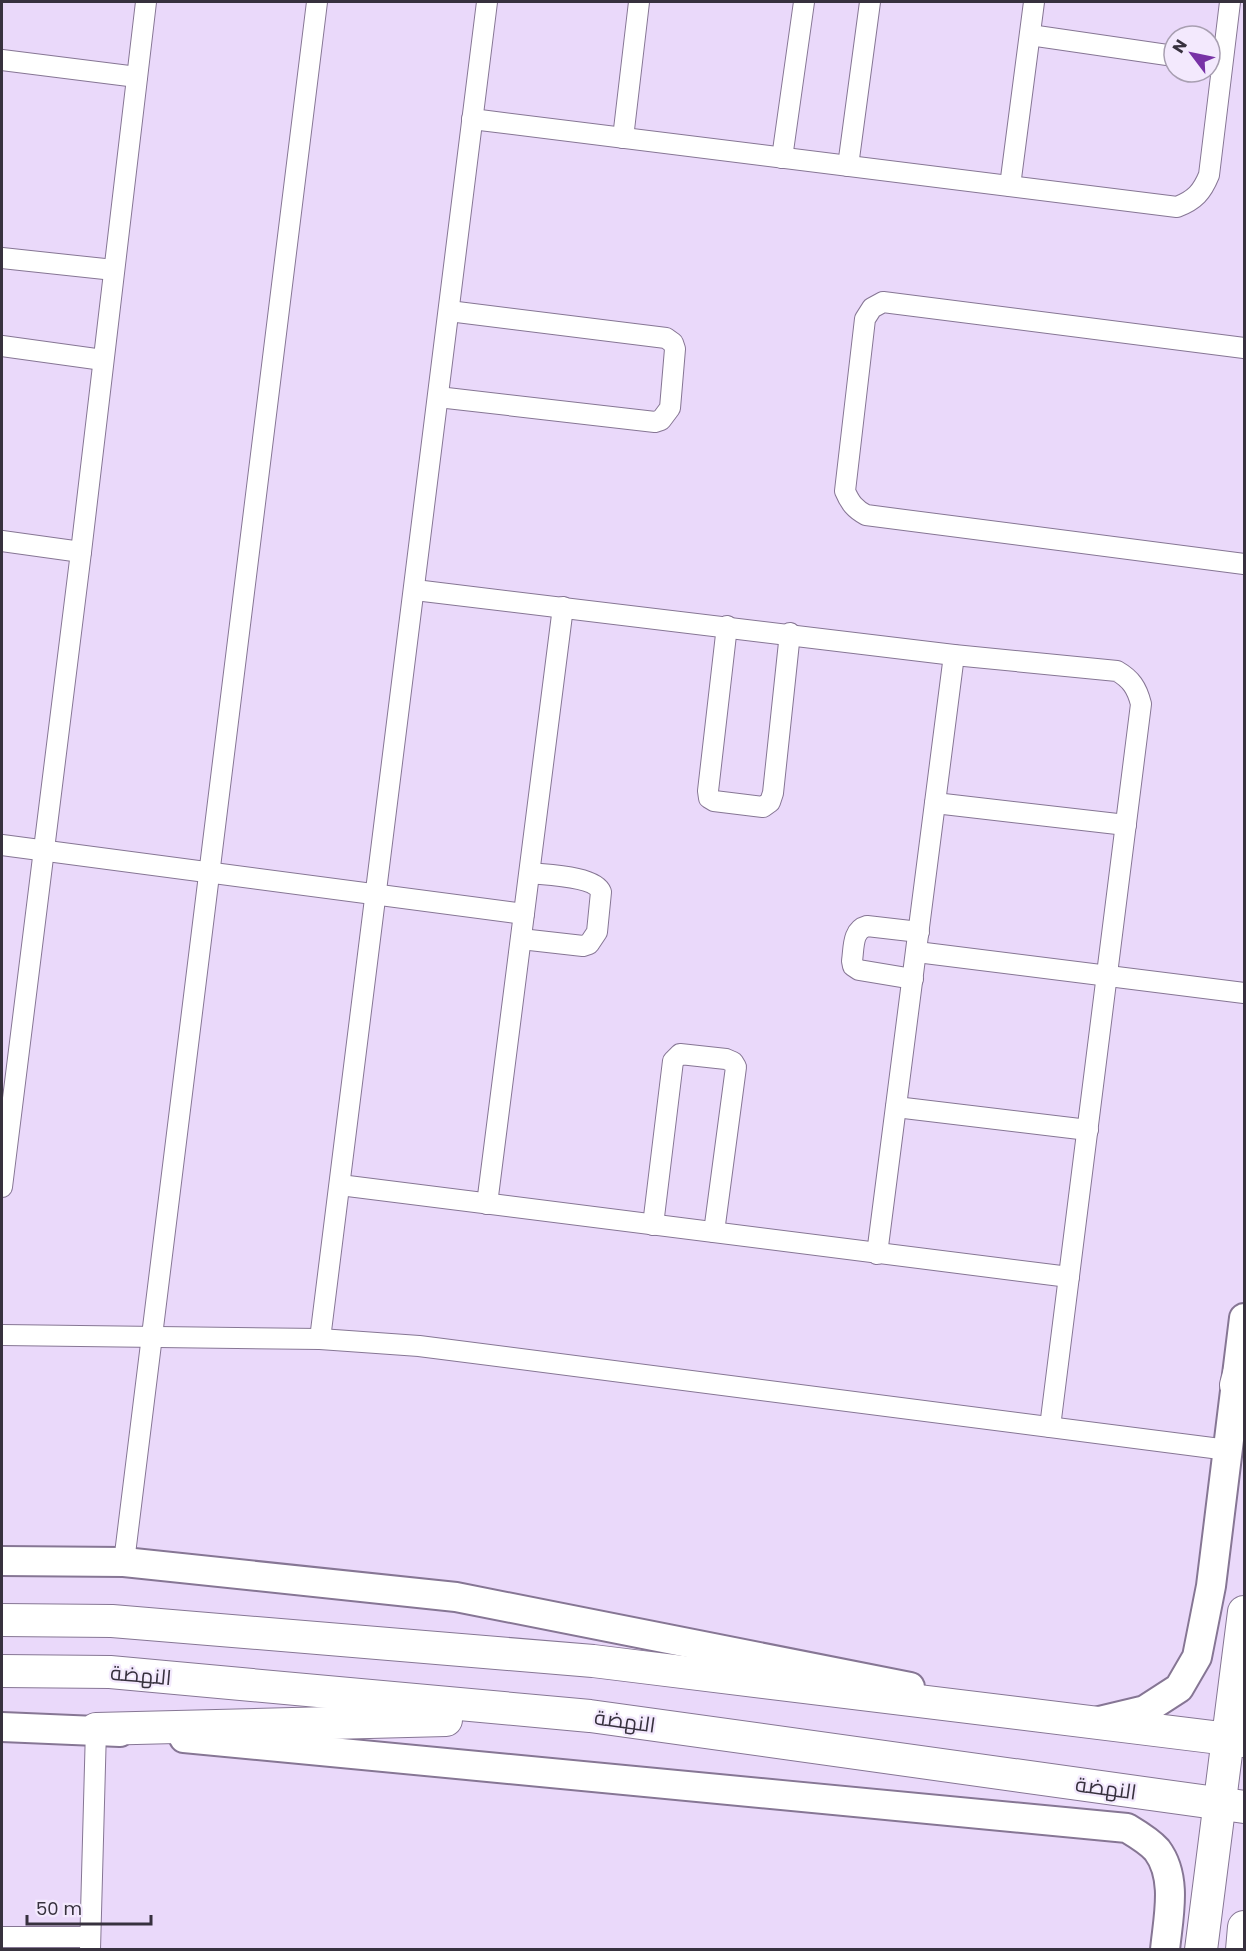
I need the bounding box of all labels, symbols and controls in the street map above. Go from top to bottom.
north arrow [1162,24,1222,84]
text: N [1167,35,1193,58]
street label: النهضة [109,1658,173,1692]
street label: النهضة [593,1702,657,1740]
street label: النهضة [1074,1769,1138,1807]
scale bar [27,1888,152,1926]
text: 50 m [36,1896,82,1921]

